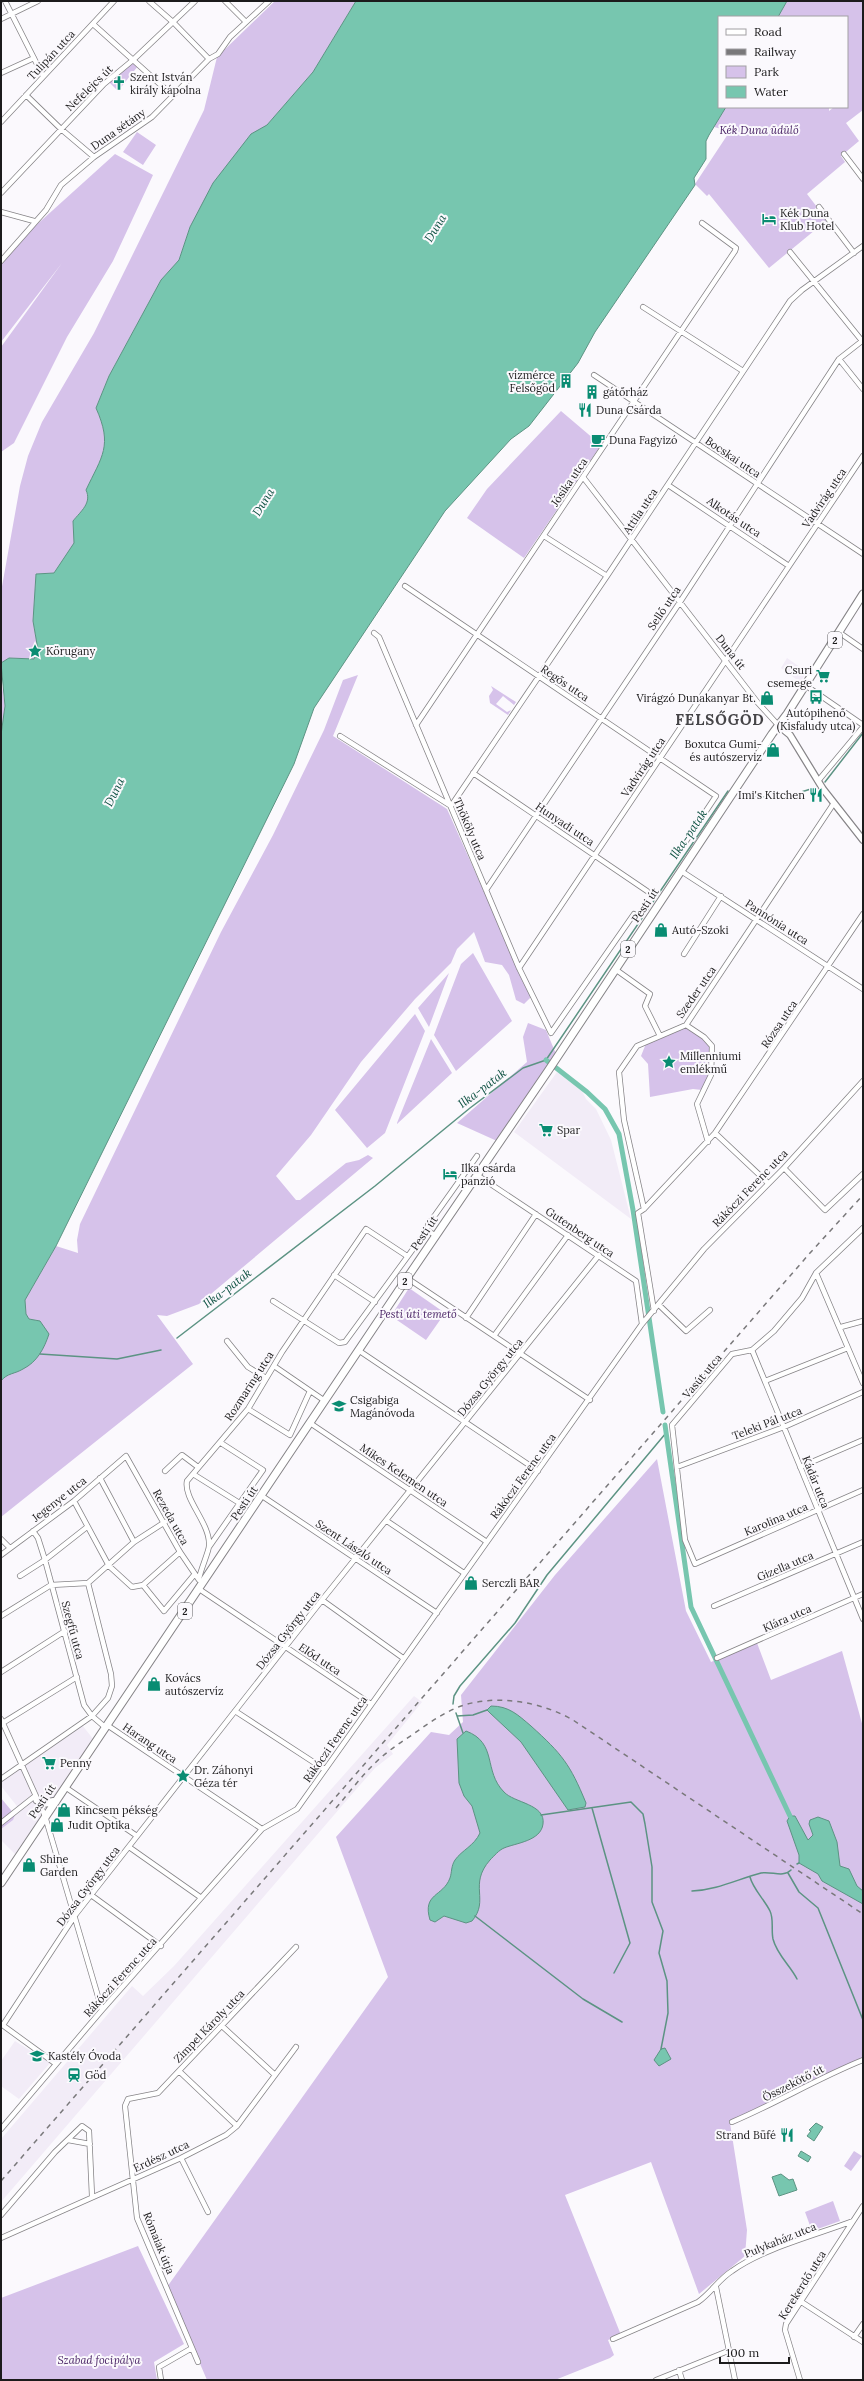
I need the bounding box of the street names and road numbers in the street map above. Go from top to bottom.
street label: Tulipán utca [24,27,78,83]
street label: Nefelejcs út [62,61,116,114]
street label: Duna sétány [88,105,148,153]
street label: Bocskai utca [703,433,764,481]
street label: Jósika utca [547,455,590,510]
street label: Vadvirág utca [798,465,849,532]
street label: Attila utca [619,485,661,537]
street label: Alkotás utca [703,493,764,540]
street label: Sellő utca [644,583,684,633]
street label: Duna út [713,632,750,673]
road number: 2 [828,632,842,648]
street label: Regős utca [538,662,592,705]
street label: Vadvirág utca [617,734,668,801]
street label: Thököly utca [451,796,490,863]
street label: Hunyadi utca [533,799,597,849]
street label: Pesti út [628,884,662,925]
street label: Pannónia utca [743,896,812,948]
road number: 2 [621,941,635,957]
street label: Szeder utca [673,963,719,1021]
street label: Rózsa utca [758,997,800,1051]
street label: Rákóczi Ferenc utca [709,1146,791,1230]
street label: Gutenberg utca [543,1204,617,1260]
street label: Pesti út [407,1212,441,1253]
road number: 2 [398,1273,412,1289]
street label: Dózsa György utca [454,1335,526,1419]
street label: Rozmaring utca [221,1348,277,1423]
street label: Vasút utca [679,1351,725,1402]
street label: Teleki Pál utca [730,1403,804,1443]
street label: Rákóczi Ferenc utca [487,1430,559,1522]
street label: Mikes Kelemen utca [357,1440,451,1510]
street label: Kádár utca [799,1454,833,1511]
street label: Jegenye utca [28,1473,89,1525]
street label: Pesti út [227,1482,261,1523]
street label: Rezeda utca [150,1487,192,1548]
street label: Karolina utca [742,1499,810,1539]
street label: Szent László utca [313,1516,395,1578]
street label: Gizella utca [755,1548,816,1584]
street label: Dózsa György utca [253,1587,323,1672]
street label: Szegfű utca [59,1599,88,1661]
street label: Klára utca [761,1601,814,1635]
road number: 2 [178,1603,192,1619]
street label: Előd utca [296,1640,344,1678]
street label: Rákóczi Ferenc utca [300,1693,370,1785]
street label: Harang utca [120,1720,180,1766]
street label: Pesti út [25,1780,59,1821]
street label: Dózsa György utca [53,1843,123,1929]
street label: Rákóczi Ferenc utca [81,1934,160,2020]
street label: Zimpel Károly utca [171,1986,248,2065]
street label: Összekötő út [759,2060,827,2104]
street label: Erdész utca [131,2137,191,2175]
street label: Rómaiak útja [140,2210,178,2276]
street label: Pulykaház utca [742,2219,818,2261]
street label: Kerekerdő utca [775,2248,829,2322]

